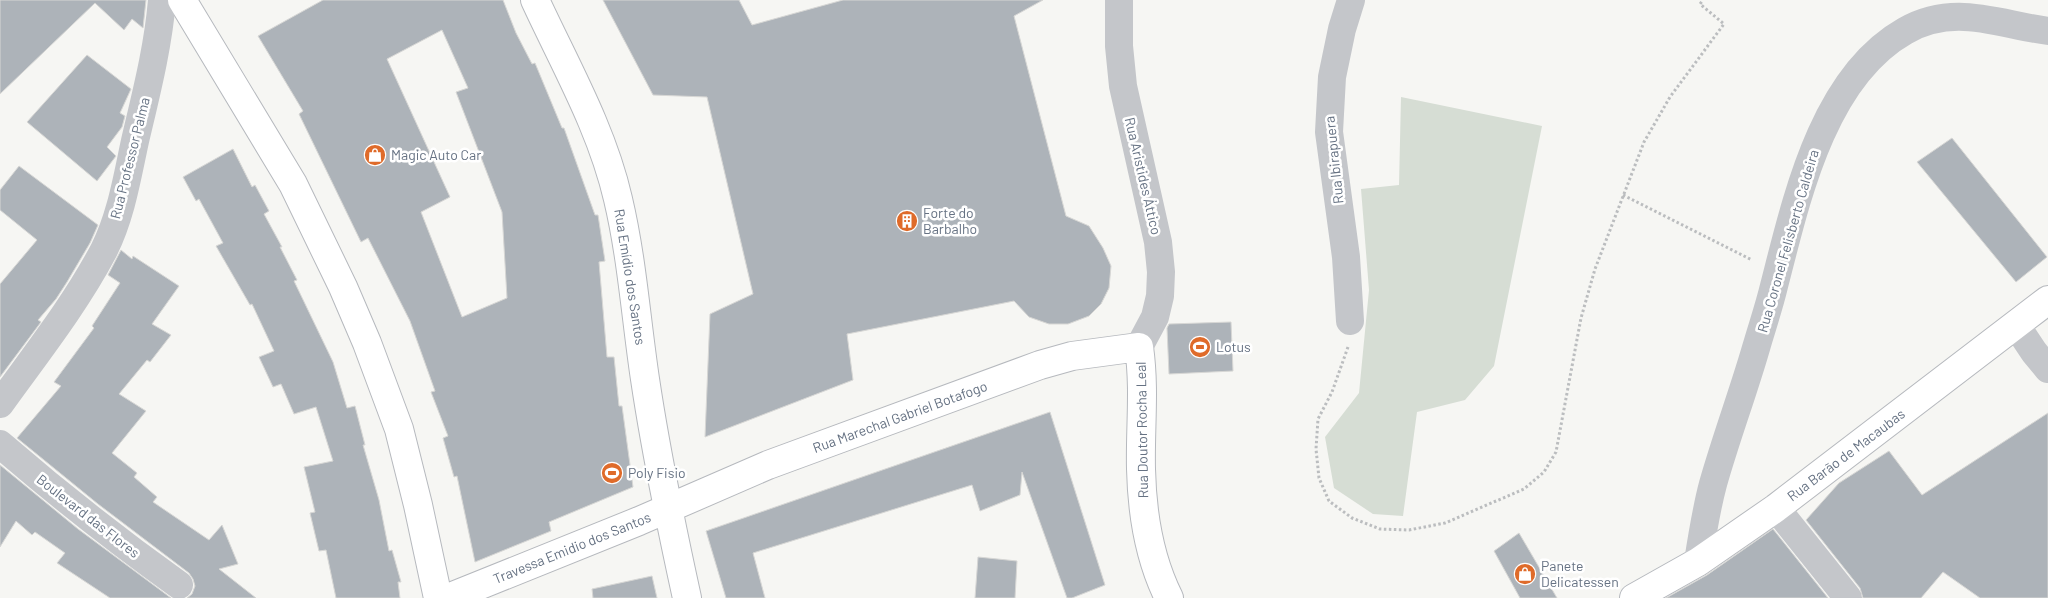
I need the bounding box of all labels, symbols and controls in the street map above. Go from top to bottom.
street label: Rua Professor Palma [106,95,153,220]
street label: Rua Aristides Áttico [1122,115,1165,236]
street label: Rua Ibirapuera [1320,115,1347,205]
shop icon: Magic Auto Car [363,143,387,167]
place label: Magic Auto Car [391,146,481,163]
street label: Rua Coronel Felisberto Caldeira [1753,147,1822,334]
place label: Forte do Barbalho [923,204,977,237]
street label: Rua Emídio dos Santos [611,208,650,346]
building icon: Forte do Barbalho [895,209,919,233]
sports icon: Lotus [1188,335,1212,359]
place label: Lotus [1216,338,1251,355]
street label: Rua Doutor Rocha Leal [1132,361,1151,499]
street label: Rua Marechal Gabriel Botafogo [810,377,990,456]
street label: Rua Barão de Macaubas [1783,405,1908,504]
sports icon: Poly Fisio [600,461,624,485]
place label: Poly Fisio [628,464,686,481]
street label: Boulevard das Flores [34,470,143,561]
street label: Travessa Emidio dos Santos [491,508,653,587]
place label: Panete Delicatessen [1541,557,1619,590]
shop icon: Panete Delicatessen [1513,562,1537,586]

